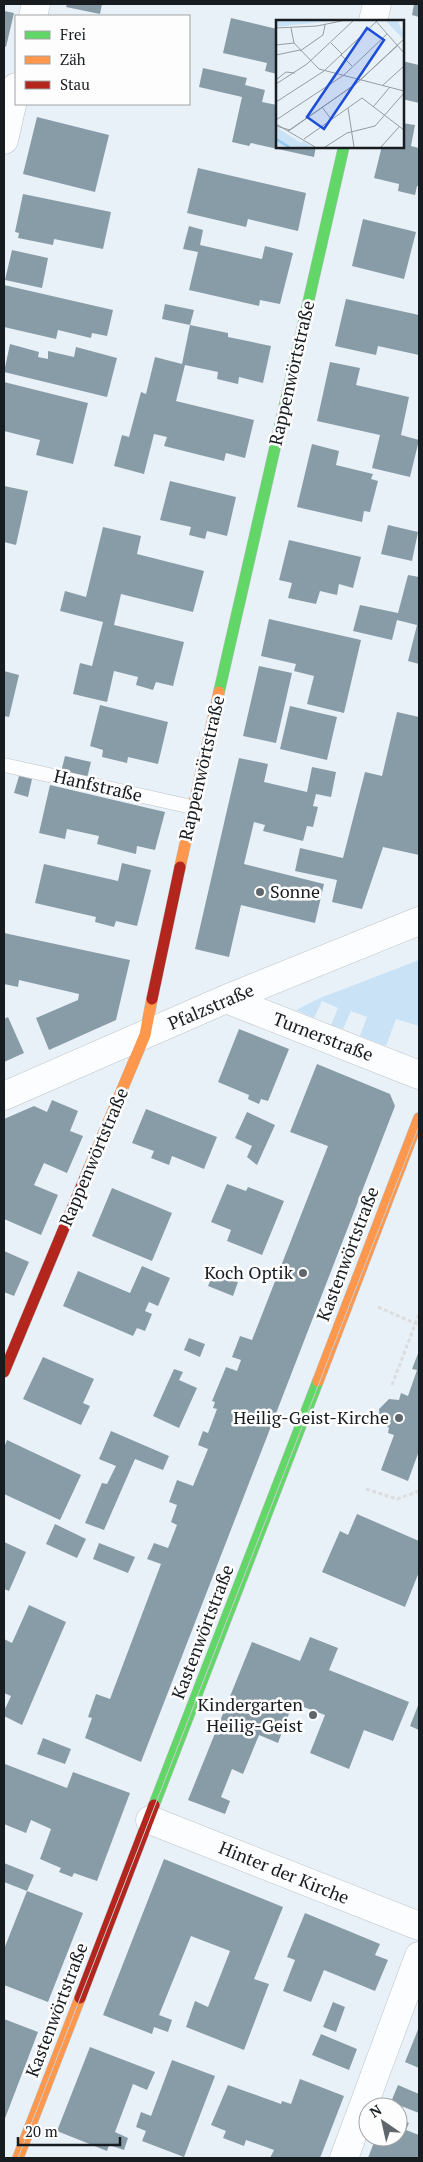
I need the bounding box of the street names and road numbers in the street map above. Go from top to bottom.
street label: Rappenwörtstraße [263,298,319,448]
street label: Rappenwörtstraße [173,693,229,843]
street label: Hanfstraße [52,763,145,807]
street label: Pfalzstraße [164,977,257,1035]
street label: Turnerstraße [270,1006,377,1066]
street label: Rappenwörtstraße [53,1084,133,1229]
street label: Kastenwörtstraße [310,1183,384,1324]
street label: Kastenwörtstraße [165,1561,239,1702]
street label: Hinter der Kirche [216,1835,353,1909]
street label: Kastenwörtstraße [19,1939,93,2080]

